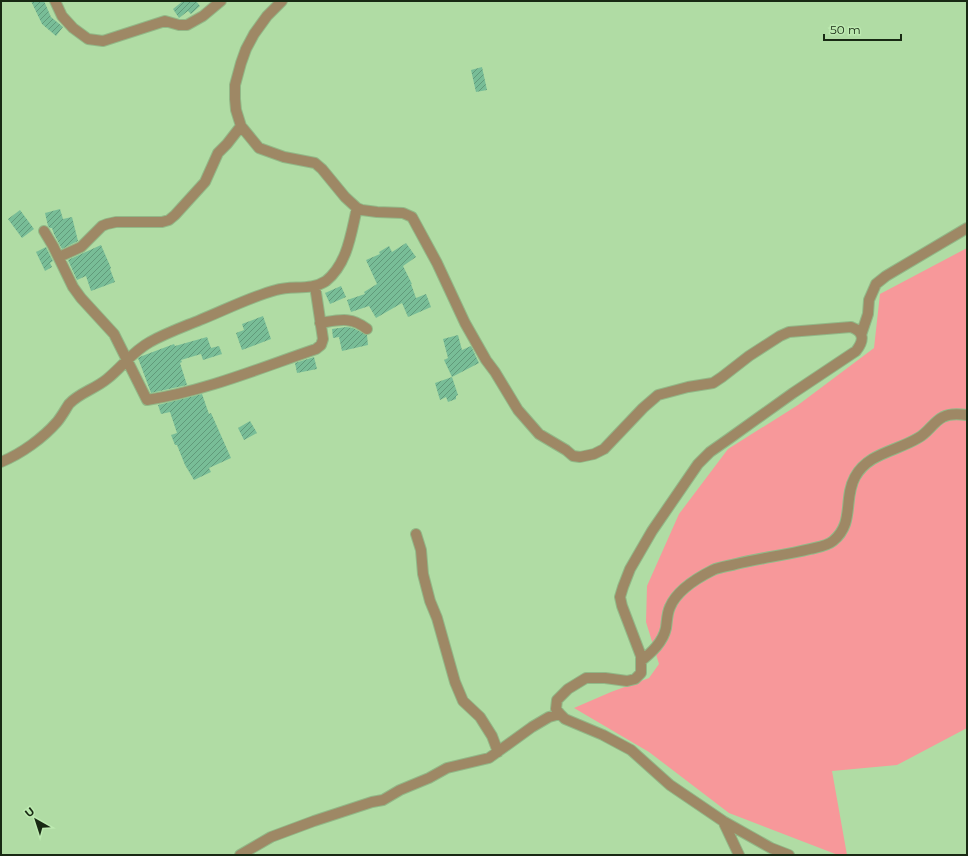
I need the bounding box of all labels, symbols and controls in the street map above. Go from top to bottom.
scale bar [824,16,901,42]
text: 50 m [830,22,861,37]
north arrow [16,800,56,840]
text: U [22,804,37,820]

